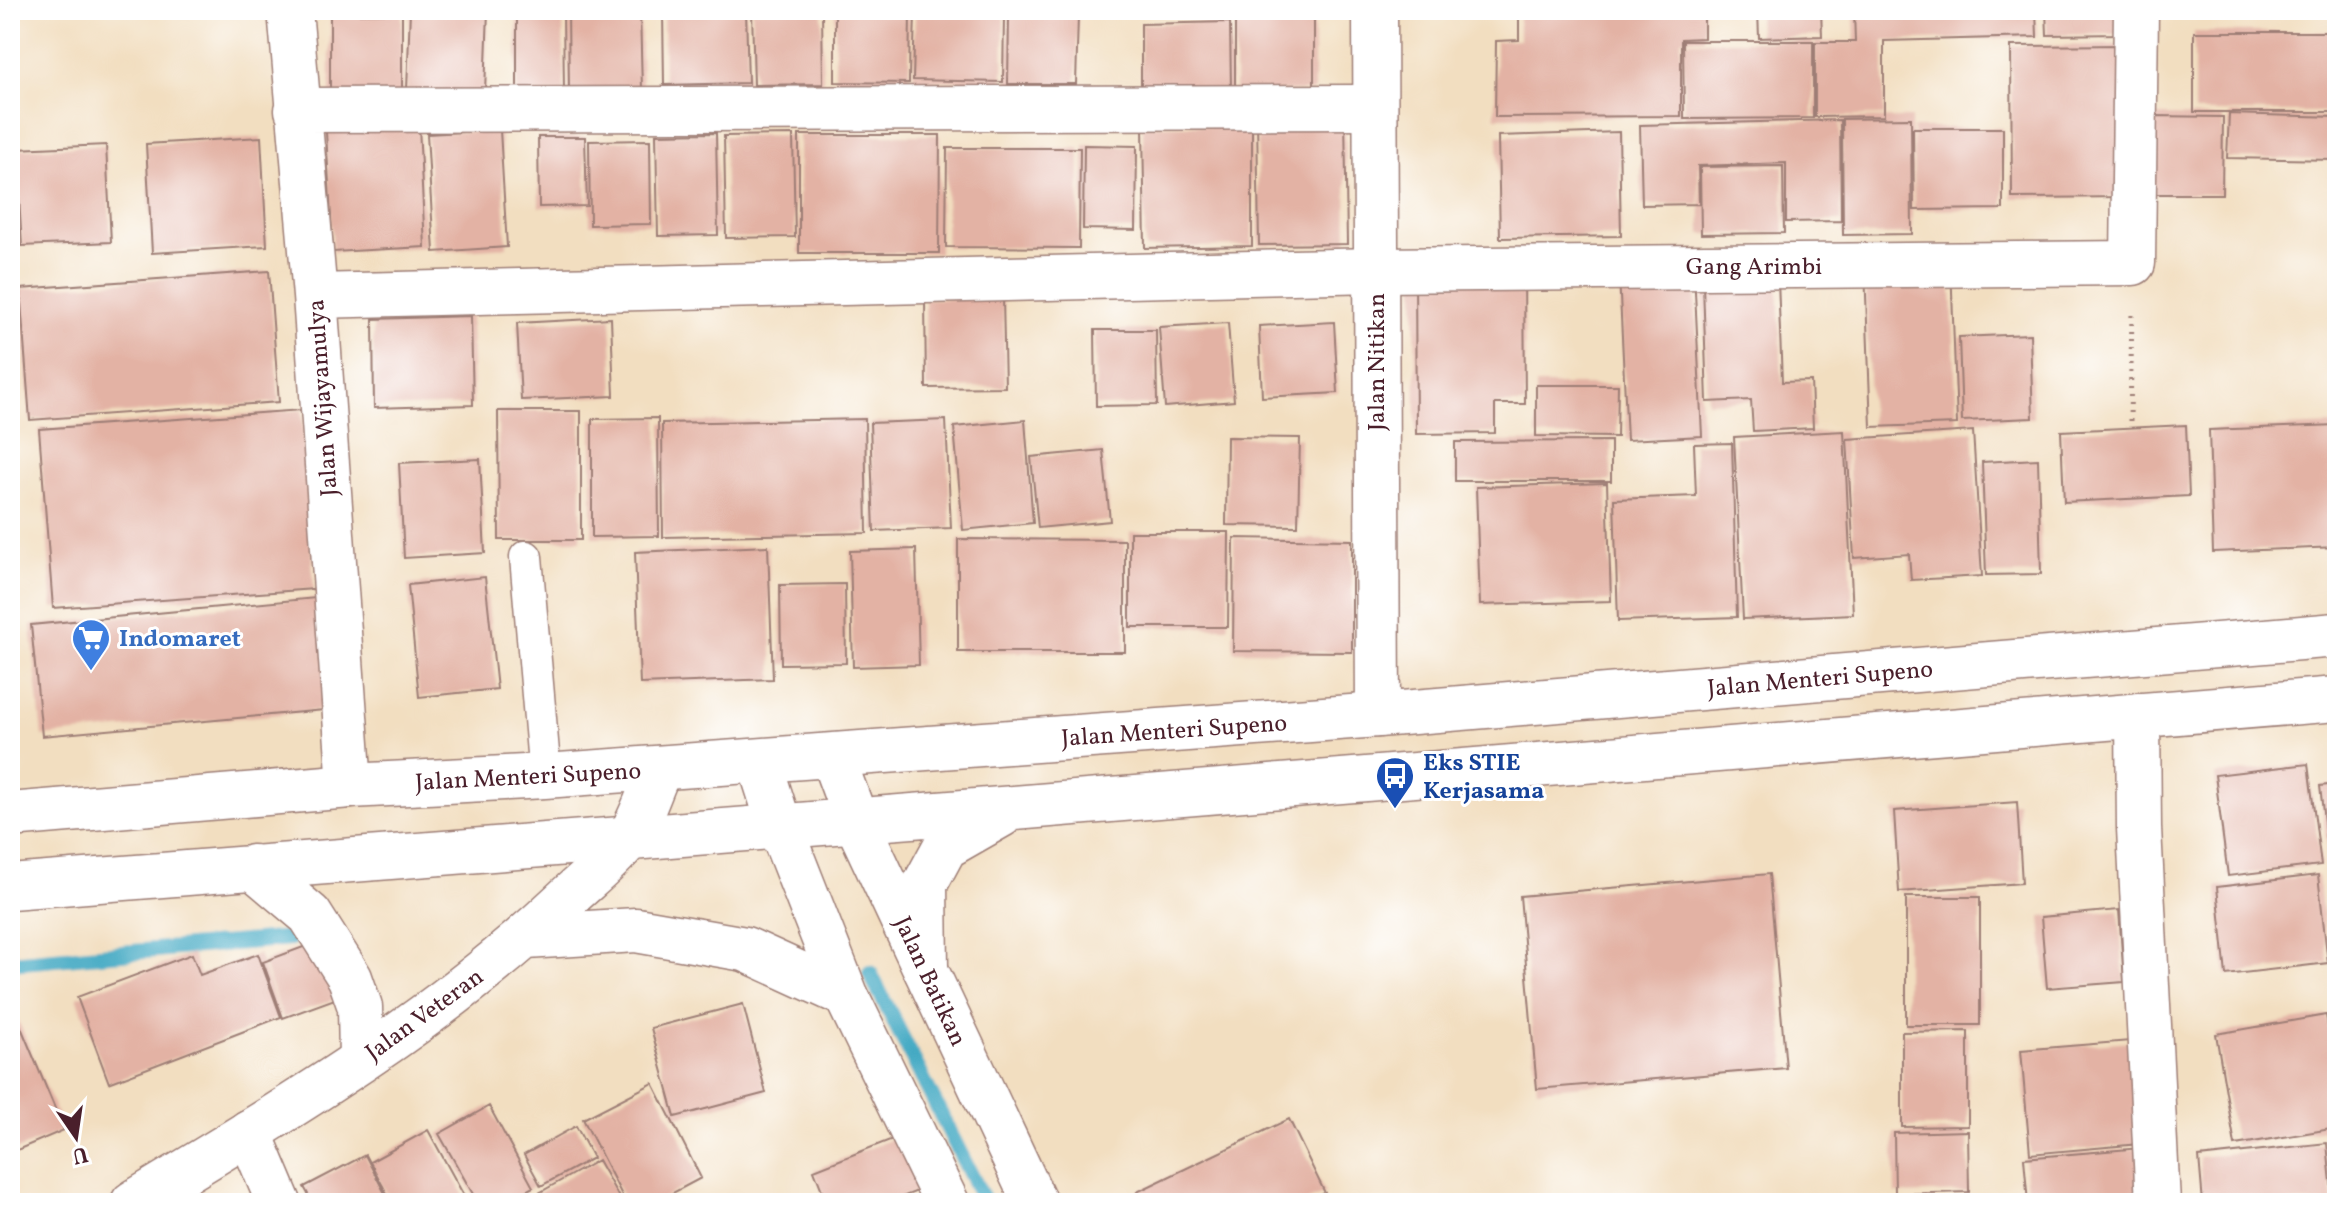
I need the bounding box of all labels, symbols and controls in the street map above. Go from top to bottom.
street label: Gang Arimbi [1686,251,1822,285]
street label: Jalan Nitikan [1361,293,1395,431]
street label: Jalan Wijayamulya [300,298,348,498]
supermarket icon: Indomaret [70,617,112,672]
place label: Indomaret [119,623,241,657]
street label: Jalan Menteri Supeno [1706,653,1934,707]
street label: Jalan Menteri Supeno [1060,707,1288,757]
place label: Eks STIE Kerjasama [1423,747,1544,809]
street label: Jalan Menteri Supeno [414,755,642,801]
bus stop icon: Eks STIE Kerjasama [1374,755,1416,810]
street label: Jalan Batikan [884,911,974,1052]
street label: Jalan Veteran [359,961,491,1070]
north arrow [36,1097,116,1177]
text: U [69,1137,91,1171]

